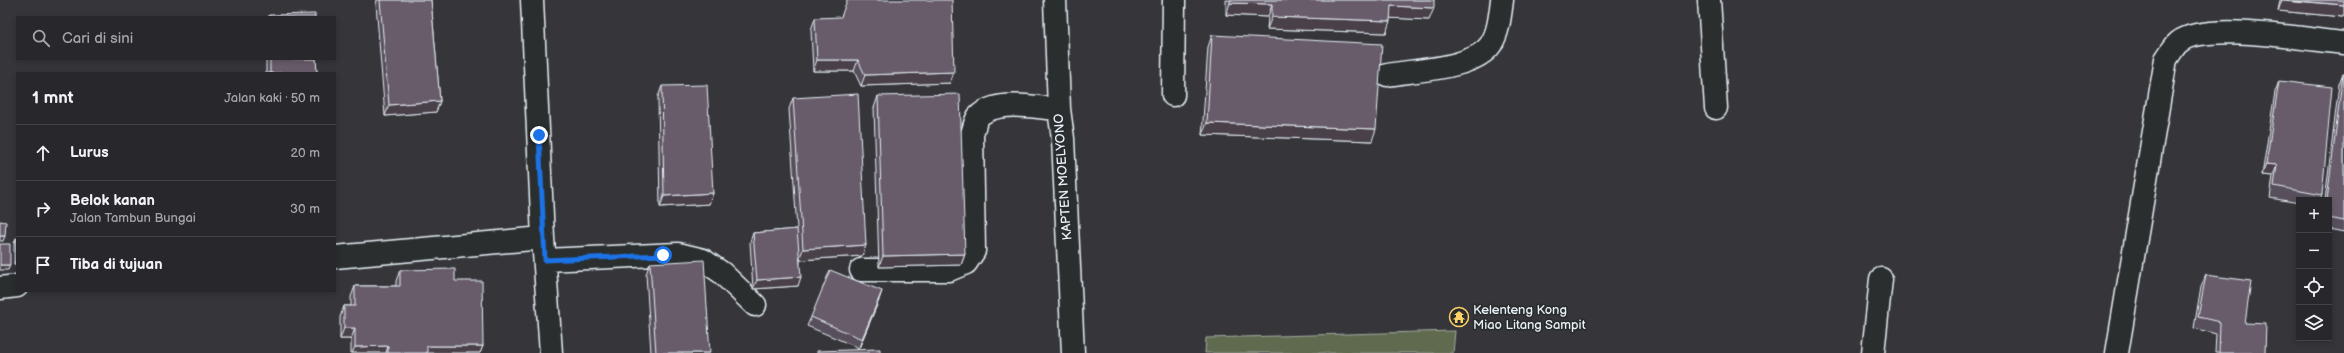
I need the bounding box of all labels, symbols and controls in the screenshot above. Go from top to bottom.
search box [16,16,336,60]
icon: search [30,27,52,49]
text: Cari di sini [62,29,133,48]
text: 1 mnt [32,88,73,108]
text: Jalan kaki · 50 m [224,90,320,106]
street label: KAPTEN MOELYONO [1051,113,1075,241]
route end [530,126,548,144]
icon: ahead [32,142,54,164]
text: Lurus [70,143,109,162]
text: 20 m [290,145,320,161]
text: Belok kanan [70,191,155,210]
map controls [2296,197,2332,341]
button: + [2296,197,2332,233]
icon: right [32,198,54,220]
text: 30 m [290,201,320,217]
text: Jalan Tambun Bungai [70,210,196,226]
button: − [2296,233,2332,269]
route start [654,246,672,264]
icon: arrive [32,254,54,276]
text: Tiba di tujuan [70,255,163,274]
button: locate [2296,269,2332,305]
place label: Kelenteng Kong Miao Litang Sampit [1473,302,1586,333]
button: layers [2296,305,2332,341]
temple icon: Kelenteng Kong Miao Litang Sampit [1448,306,1470,328]

